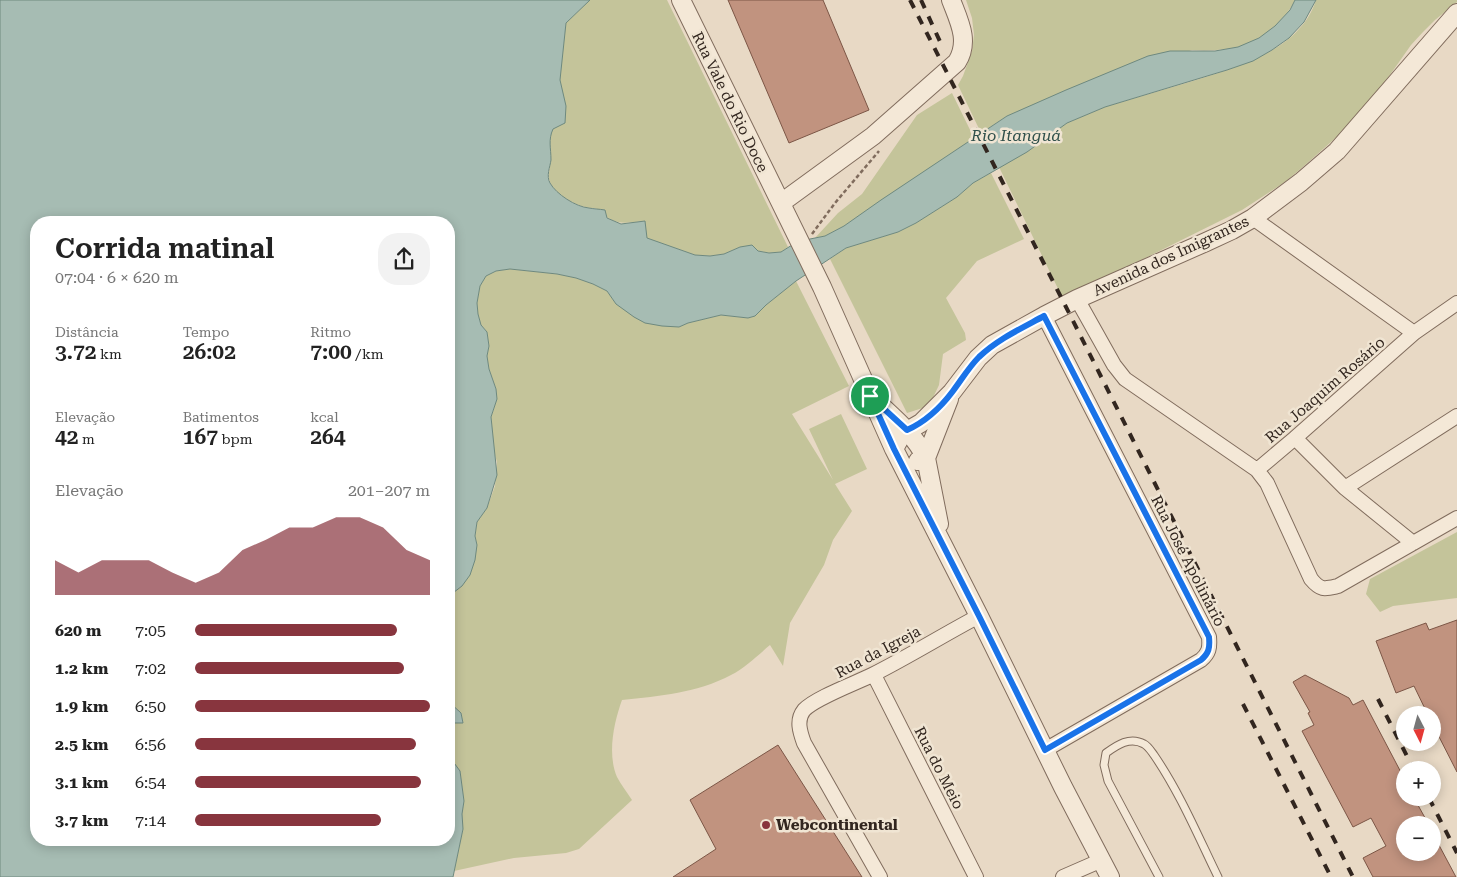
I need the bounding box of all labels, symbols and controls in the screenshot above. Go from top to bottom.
street label: Rua Vale do Rio Doce [688,29,772,175]
water label: Rio Itanguá [970,126,1061,145]
street label: Avenida dos Imigrantes [1090,212,1252,300]
text: Corrida matinal [55,232,274,265]
button: share [378,233,430,285]
text: 07:04 · 6 × 620 m [55,268,179,287]
text: Distância [55,324,119,340]
text: Tempo [183,324,229,340]
text: Ritmo [310,324,351,340]
street label: Rua Joaquim Rosário [1262,333,1388,447]
text: 3.72 [55,340,96,364]
text: 26:02 [183,340,236,364]
text: 7:00 [310,340,352,364]
text: km [96,346,122,362]
text: /km [352,346,384,362]
pin [849,375,891,417]
icon: arrive [856,382,884,410]
text: Elevação [55,409,115,425]
text: Batimentos [183,409,259,425]
text: kcal [310,409,339,425]
text: 42 [55,425,79,449]
text: 167 [183,425,218,449]
text: 264 [310,425,346,449]
text: m [79,431,95,447]
text: bpm [218,431,252,447]
text: Elevação [55,481,124,500]
text: 201–207 m [348,481,430,500]
street label: Rua José Apolinário [1147,492,1229,630]
text: 620 m [55,621,101,640]
text: 7:05 [135,621,166,640]
street label: Rua da Igreja [832,622,924,682]
text: 1.2 km [55,659,108,678]
text: 7:02 [135,659,166,678]
text: 1.9 km [55,697,108,716]
text: 6:50 [135,697,166,716]
north arrow [1396,706,1441,751]
map controls [1396,706,1441,861]
street label: Rua do Meio [910,724,968,812]
text: 2.5 km [55,735,108,754]
text: 6:56 [135,735,166,754]
button: + [1396,761,1441,806]
text: 3.1 km [55,773,108,792]
text: 6:54 [135,773,166,792]
text: 3.7 km [55,811,108,830]
text: 7:14 [135,811,166,830]
place label: Webcontinental [776,816,898,834]
button: − [1396,816,1441,861]
marker: Webcontinental [760,819,772,831]

